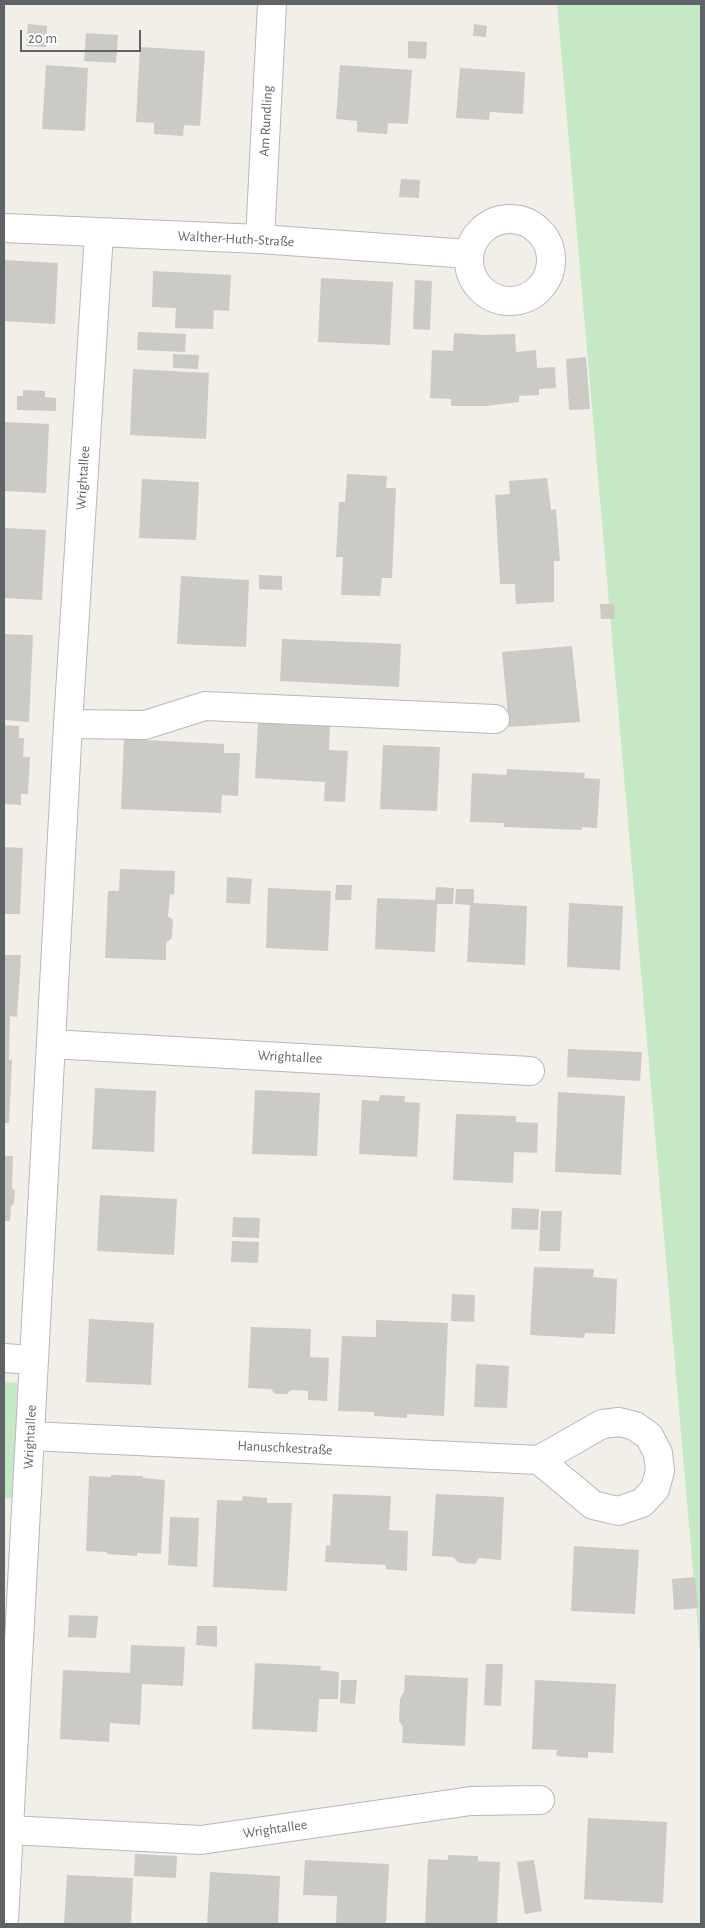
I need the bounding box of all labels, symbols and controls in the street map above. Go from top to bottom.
scale bar [22,20,144,52]
text: 20 m [28,31,57,46]
street label: Am Rundling [256,85,276,157]
street label: Walther-Huth-Straße [177,228,295,250]
street label: Wrightallee [72,445,94,511]
street label: Wrightallee [257,1047,323,1067]
street label: Wrightallee [20,1404,40,1470]
street label: Hanuschkestraße [237,1437,333,1459]
street label: Wrightallee [242,1816,308,1842]

